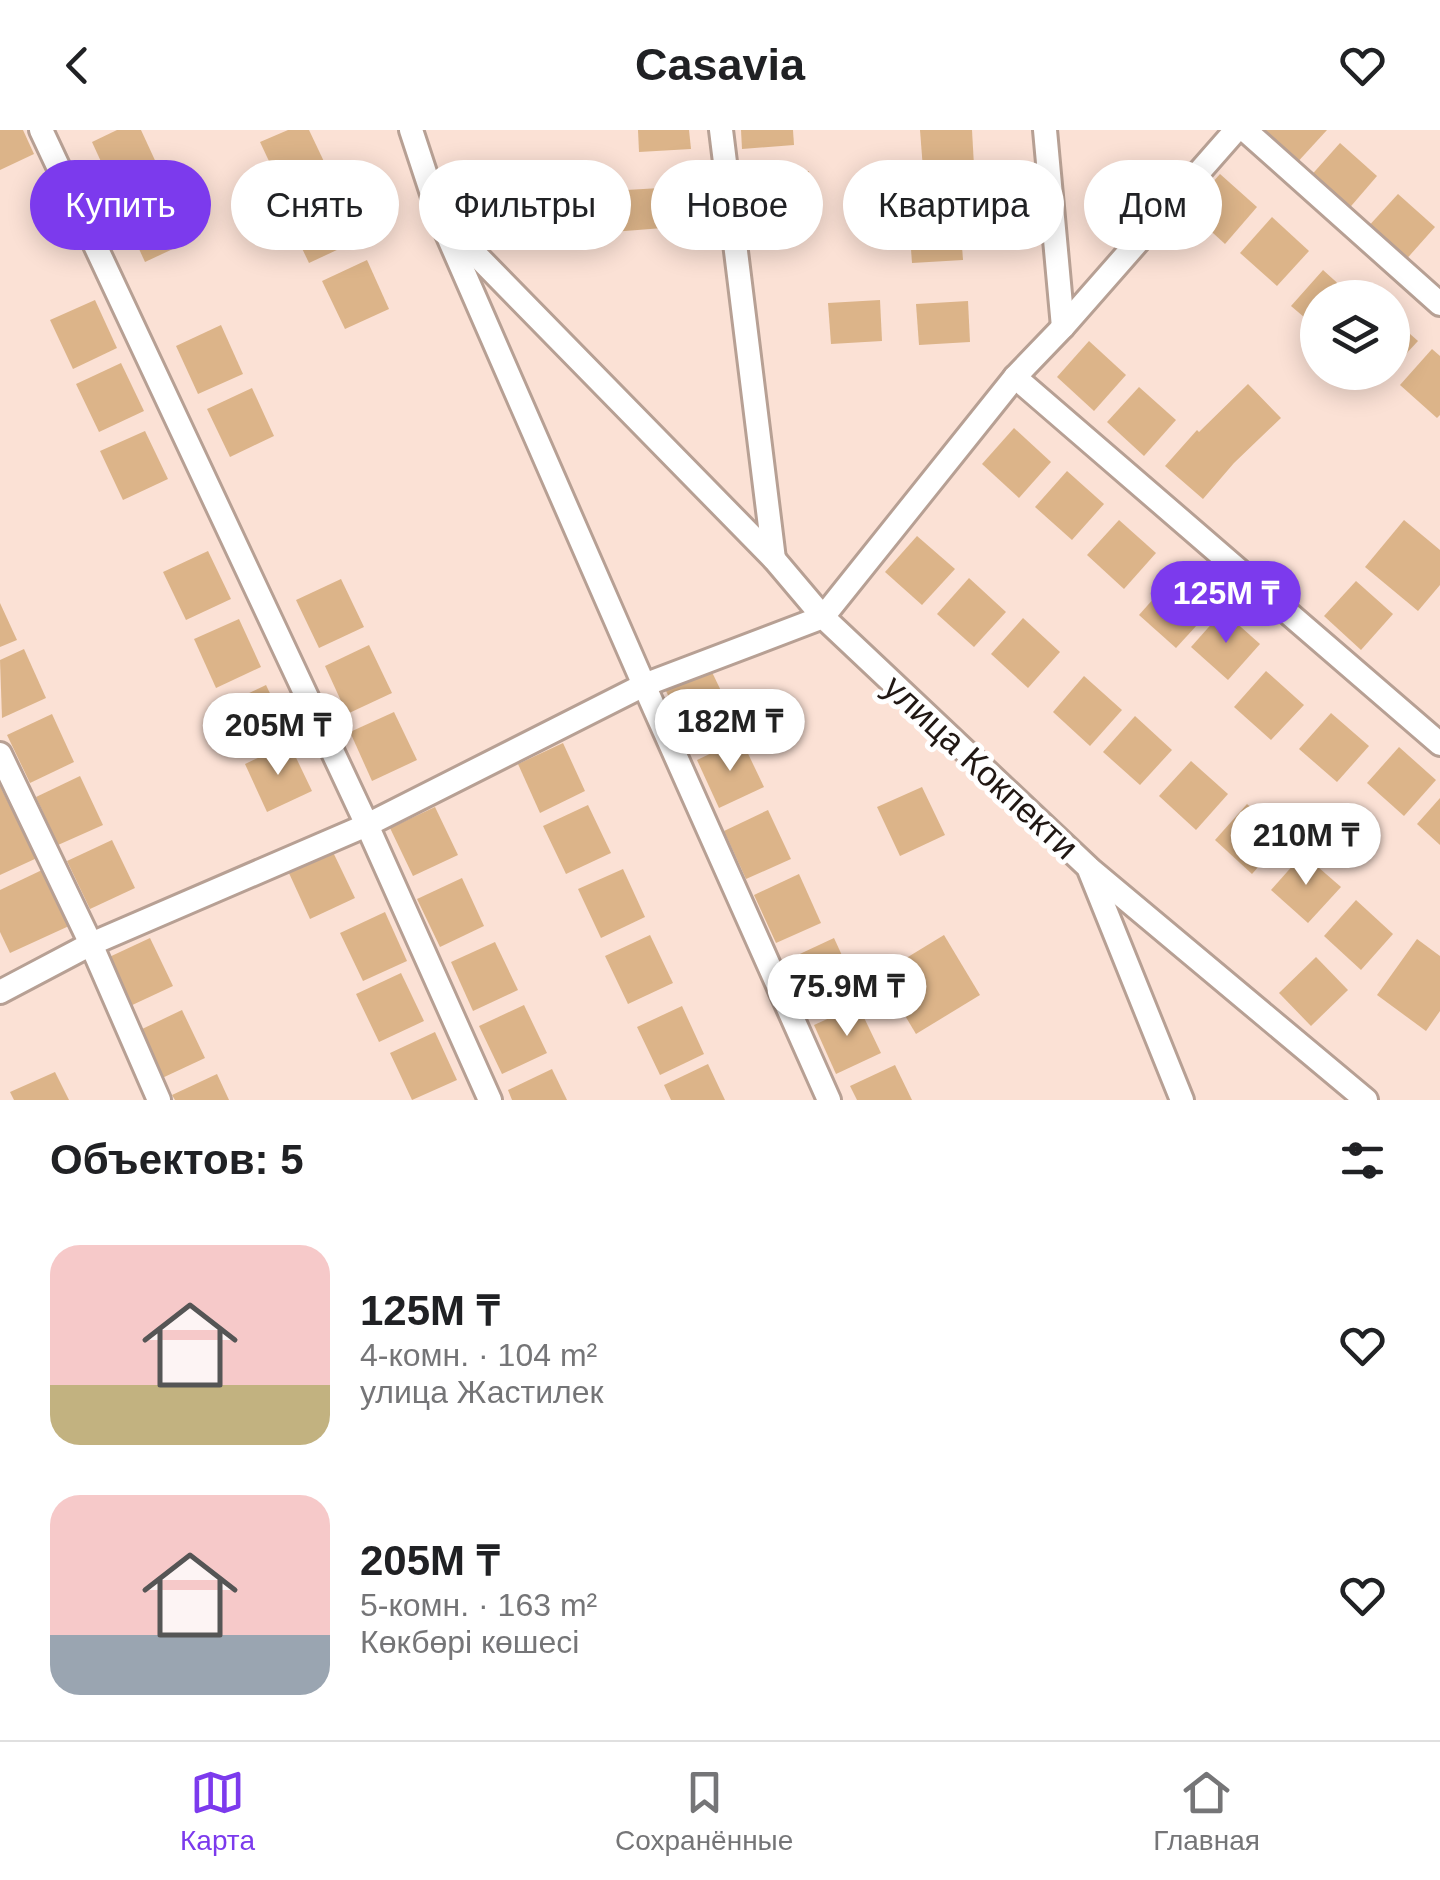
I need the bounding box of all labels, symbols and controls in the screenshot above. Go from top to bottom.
icon: back [50,38,105,93]
icon: heart [1335,38,1390,93]
text: Casavia [635,39,805,90]
chip: Купить [30,160,211,250]
chip: Снять [231,160,399,250]
chip: Фильтры [419,160,631,250]
chip: Новое [651,160,823,250]
chip: Квартира [843,160,1064,250]
chip: Дом [1084,160,1222,250]
map controls [1300,280,1410,390]
button: layers [1300,280,1410,390]
pin: 125M ₸ [1145,561,1307,646]
text: 125M ₸ [1173,575,1279,611]
street label: улица Кокпекти [876,667,1086,866]
pin: 182M ₸ [649,689,811,774]
pin: 205M ₸ [197,693,359,778]
text: 182M ₸ [677,703,783,739]
text: 205M ₸ [225,707,331,743]
pin: 210M ₸ [1225,803,1387,888]
text: 210M ₸ [1253,817,1359,853]
pin: 75.9M ₸ [755,954,939,1039]
text: 75.9M ₸ [789,968,905,1004]
icon: filters [1335,1133,1390,1188]
text: Объектов: 5 [50,1136,304,1183]
icon: home [130,1285,250,1405]
text: 125M ₸ [360,1287,500,1334]
icon: heart [1335,1318,1390,1373]
text: 4-комн. · 104 m² [360,1337,597,1373]
text: улица Жастилек [360,1374,604,1410]
icon: home [130,1535,250,1655]
text: 205M ₸ [360,1537,500,1584]
icon: heart [1335,1568,1390,1623]
text: 5-комн. · 163 m² [360,1587,597,1623]
text: Көкбөрі көшесі [360,1624,579,1660]
tab: Карта [180,1765,255,1857]
tab: Сохранённые [615,1765,793,1857]
tab: Главная [1153,1765,1260,1857]

